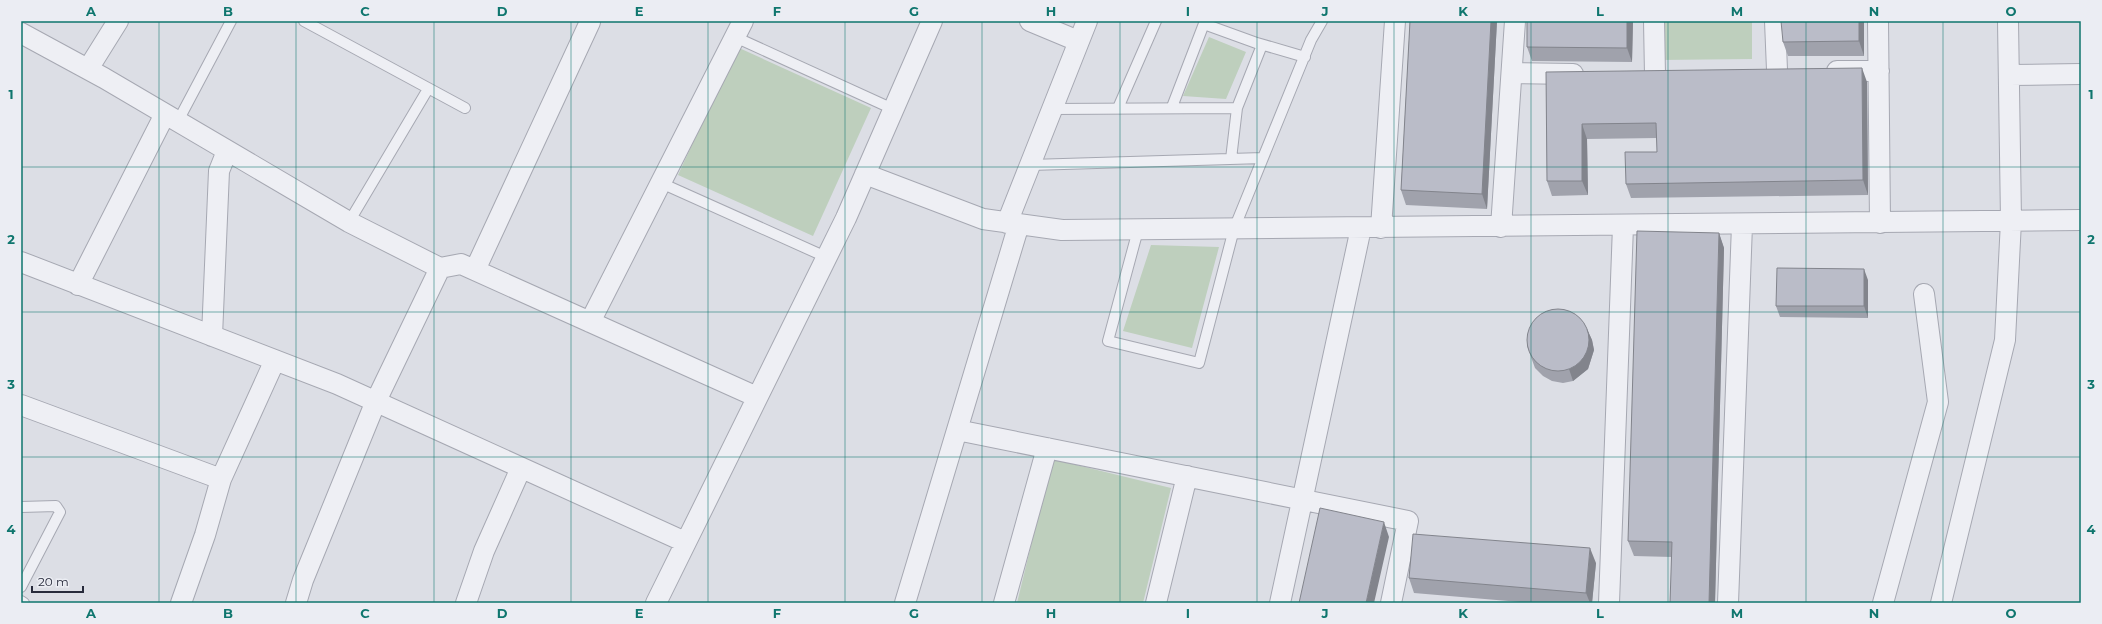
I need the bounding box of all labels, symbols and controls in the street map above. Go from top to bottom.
text: A [85,3,97,19]
text: B [223,3,233,19]
text: C [360,3,370,19]
text: D [497,3,508,19]
text: E [635,3,644,19]
text: F [773,3,781,19]
text: G [909,3,919,19]
text: H [1046,3,1056,19]
text: I [1186,3,1190,19]
text: J [1320,3,1329,19]
text: K [1458,3,1468,19]
text: L [1596,3,1604,19]
text: M [1731,3,1743,19]
text: N [1869,3,1879,19]
text: O [2006,3,2017,19]
text: 1 [8,86,14,102]
text: 1 [2088,86,2094,102]
text: 2 [7,231,15,247]
text: 2 [2087,231,2095,247]
text: 3 [6,376,15,392]
text: 3 [2086,376,2095,392]
text: 4 [7,521,16,537]
text: 4 [2087,521,2096,537]
scale bar [32,568,83,594]
text: 20 m [38,574,69,589]
text: A [85,605,97,621]
text: B [223,605,233,621]
text: C [360,605,370,621]
text: D [497,605,508,621]
text: E [635,605,644,621]
text: F [773,605,781,621]
text: G [909,605,919,621]
text: H [1046,605,1056,621]
text: I [1186,605,1190,621]
text: J [1320,605,1329,621]
text: K [1458,605,1468,621]
text: L [1596,605,1604,621]
text: M [1731,605,1743,621]
text: N [1869,605,1879,621]
text: O [2006,605,2017,621]

